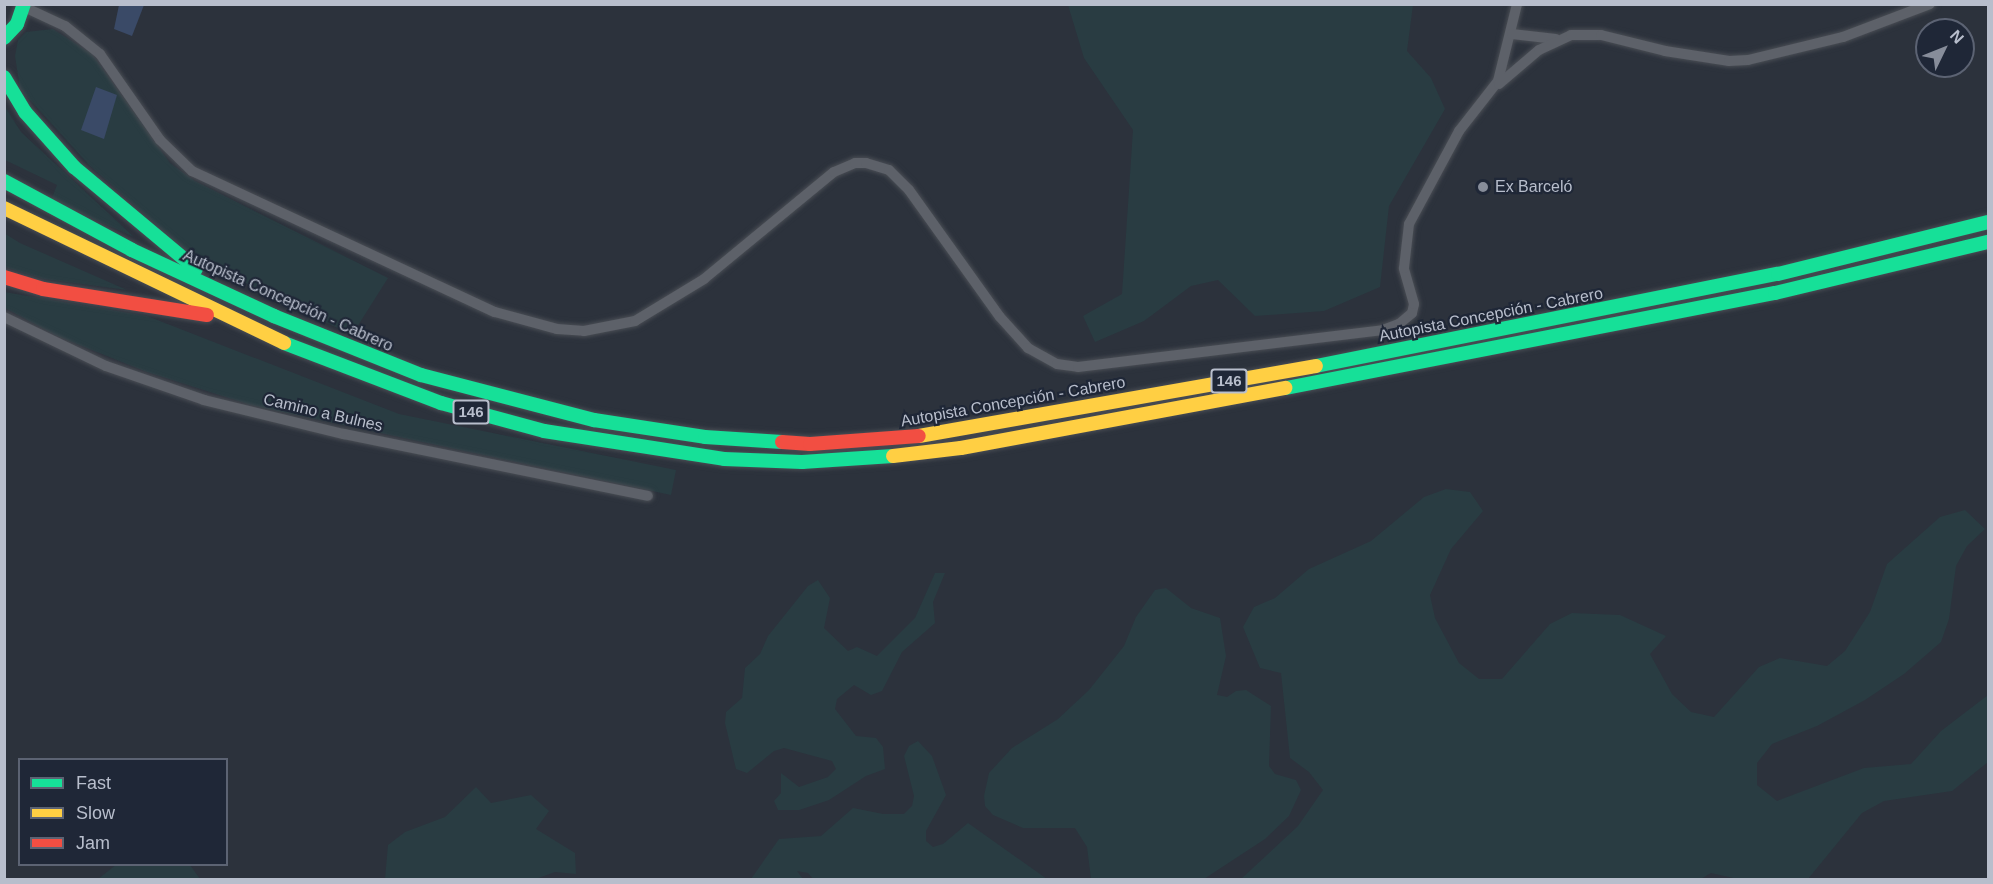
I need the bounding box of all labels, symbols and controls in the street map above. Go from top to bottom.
north arrow [1915,18,1975,78]
text: N [1947,27,1967,47]
place label: Ex Barceló [1495,177,1572,197]
marker: Ex Barceló [1476,180,1490,194]
street label: Autopista Concepción - Cabrero [180,246,396,356]
street label: Autopista Concepción - Cabrero [1377,284,1605,346]
road number: 146 [1210,369,1248,393]
street label: Autopista Concepción - Cabrero [899,373,1127,431]
street label: Camino a Bulnes [261,390,385,436]
road number: 146 [452,400,490,424]
legend [18,758,228,866]
text: Fast [76,773,111,793]
text: Slow [76,803,115,823]
text: Jam [76,833,110,853]

